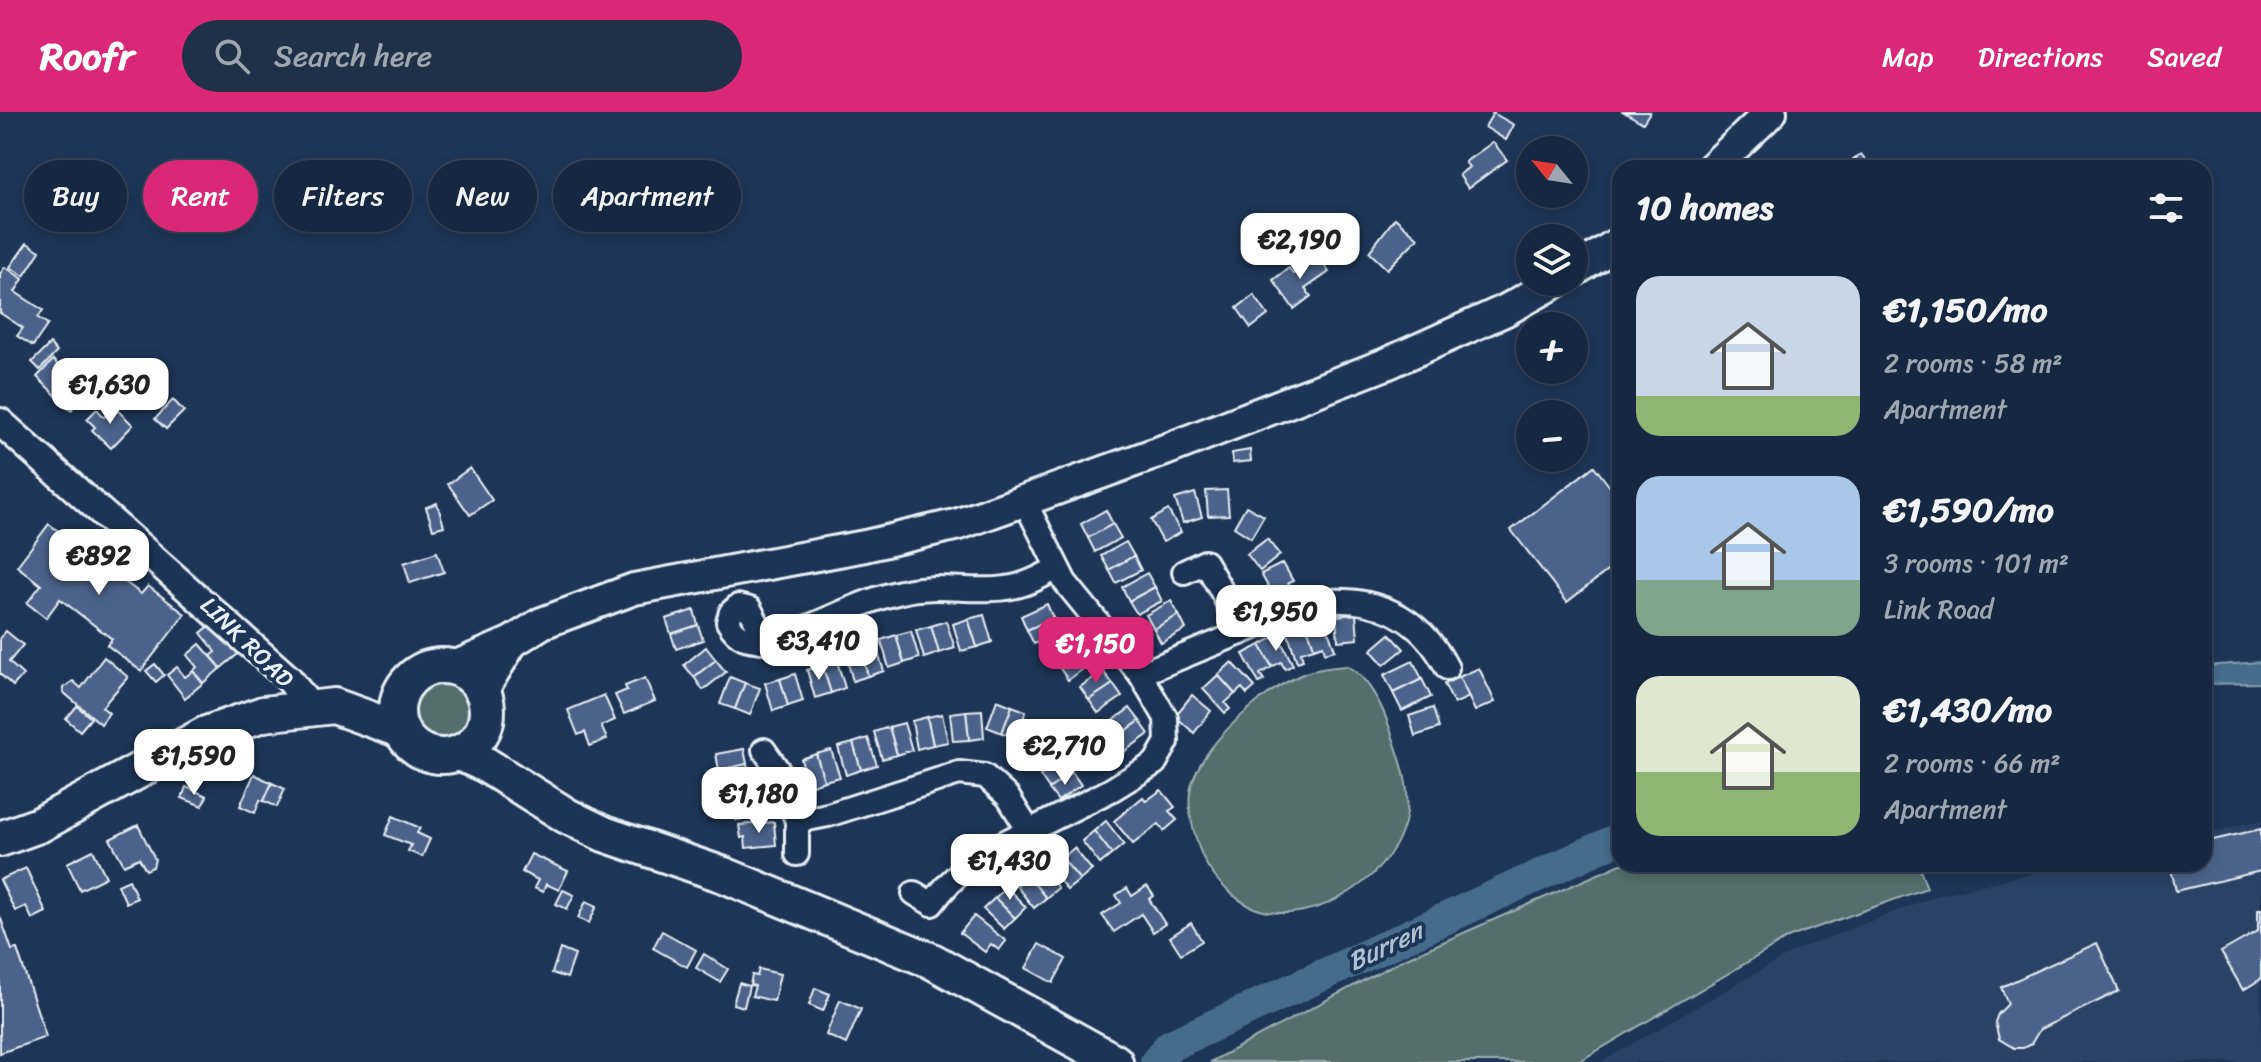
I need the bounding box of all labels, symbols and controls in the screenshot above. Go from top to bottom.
search box [182,20,742,92]
text: Roofr [40,23,134,90]
text: Search here [274,29,432,83]
text: Map [1882,32,1934,81]
text: Directions [1978,32,2103,81]
text: Saved [2147,32,2221,81]
icon: search [210,34,254,78]
north arrow [1516,136,1588,208]
map controls [1516,136,1588,472]
chip: Buy [24,160,127,232]
chip: Rent [143,160,258,232]
chip: Filters [274,160,412,232]
chip: New [428,160,537,232]
chip: Apartment [553,160,741,232]
text: 10 homes [1636,178,1774,238]
icon: filters [2144,186,2188,230]
pin: €2,190 [1235,213,1365,281]
text: €2,190 [1259,216,1341,262]
button: layers [1516,224,1588,296]
text: €1,150/mo [1884,280,2047,340]
icon: home [1700,308,1796,404]
button: + [1516,312,1588,384]
text: 2 rooms · 58 m² [1884,340,2062,386]
pin: €1,630 [45,358,175,426]
text: €1,630 [70,361,150,407]
text: Apartment [1884,386,2007,432]
button: − [1516,400,1588,472]
text: €1,590/mo [1884,480,2054,540]
icon: home [1700,508,1796,604]
pin: €892 [52,529,146,597]
text: €892 [67,532,131,578]
text: 3 rooms · 101 m² [1884,540,2069,586]
pin: €1,950 [1211,585,1341,653]
street label: LINK ROAD [190,586,305,699]
text: Link Road [1884,586,1994,632]
text: €1,950 [1234,588,1318,634]
pin: €3,410 [754,614,884,682]
text: €3,410 [778,617,860,663]
pin: €1,150 [1031,617,1161,685]
text: €1,150 [1057,620,1135,666]
text: €1,430/mo [1884,680,2052,740]
icon: home [1700,708,1796,804]
pin: €2,710 [1000,719,1130,787]
text: €2,710 [1024,722,1106,768]
pin: €1,590 [129,729,259,797]
text: €1,590 [152,732,236,778]
text: 2 rooms · 66 m² [1884,740,2060,786]
pin: €1,180 [694,767,824,835]
text: €1,180 [720,770,798,816]
text: Apartment [1884,786,2007,832]
pin: €1,430 [945,834,1075,902]
text: €1,430 [969,837,1051,883]
water label: Burren [1339,907,1433,984]

